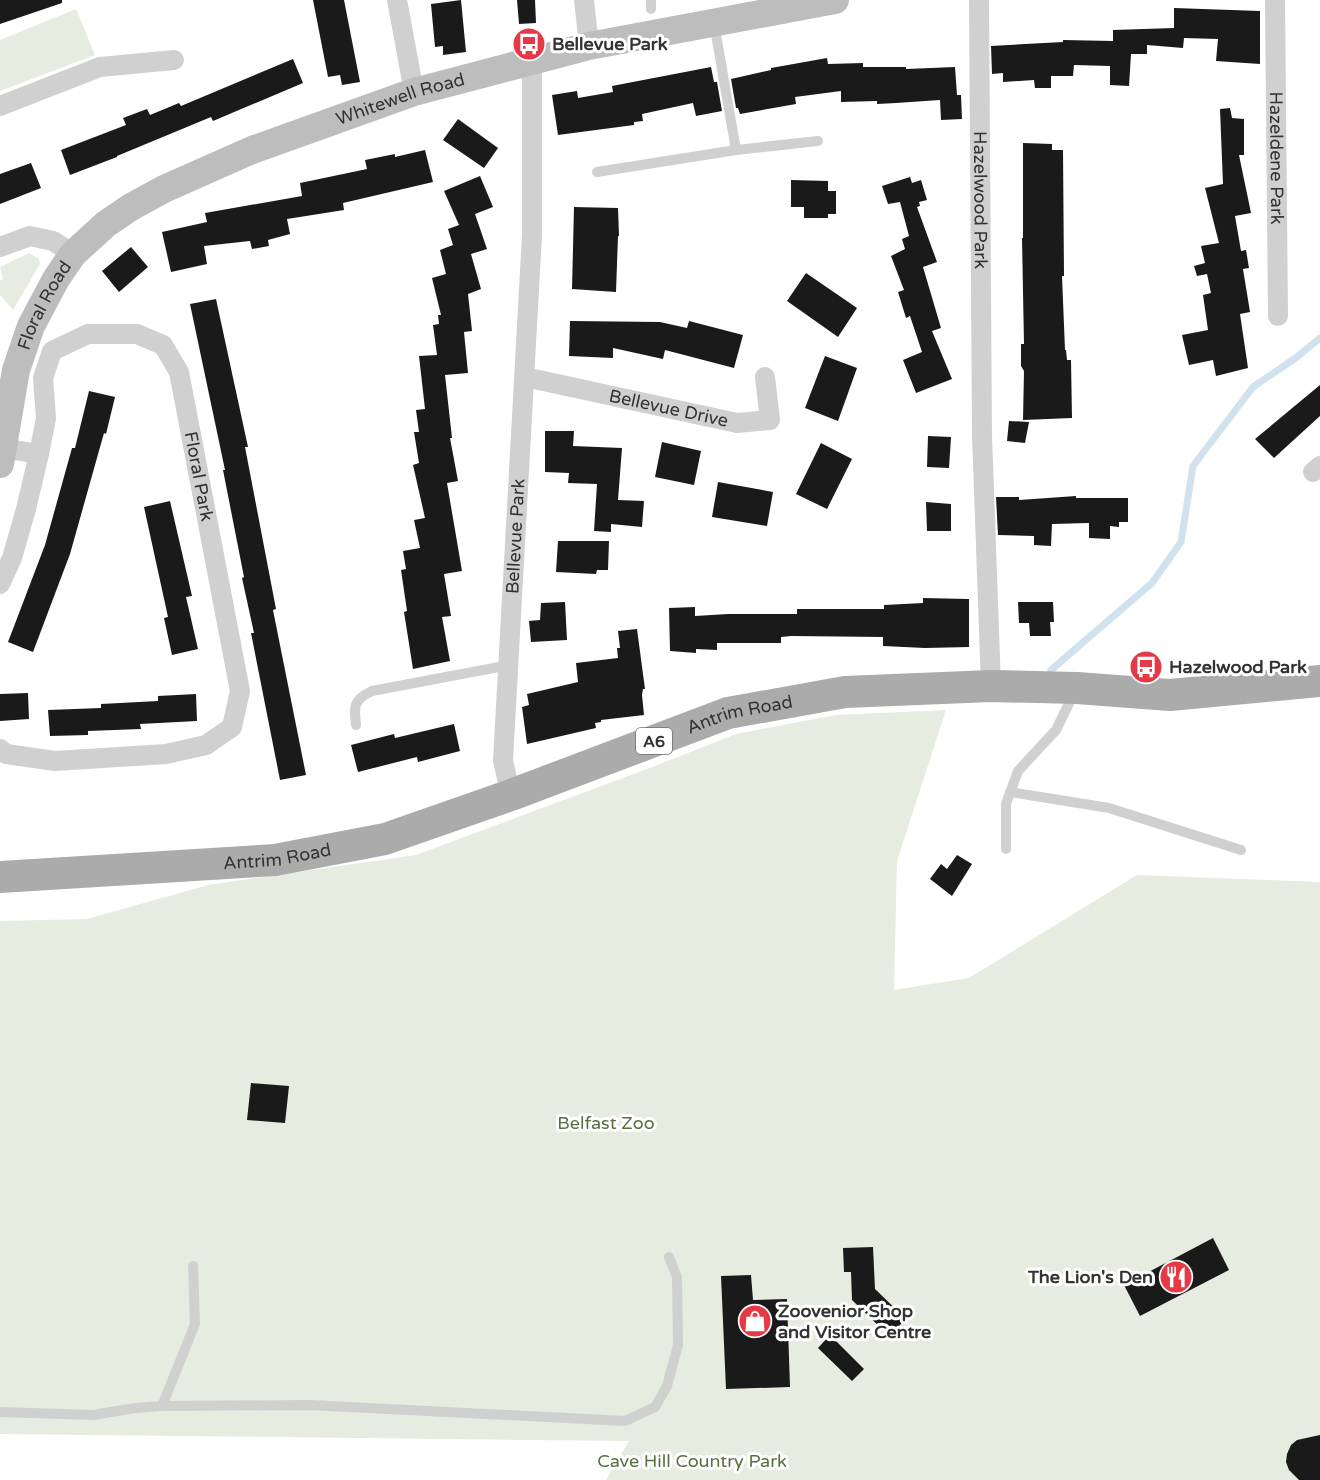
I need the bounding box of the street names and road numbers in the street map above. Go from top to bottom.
street label: Whitewell Road [333,68,467,130]
street label: Hazeldene Park [1265,91,1288,225]
street label: Hazelwood Park [969,131,992,269]
street label: Floral Road [13,256,76,353]
street label: Bellevue Drive [607,385,730,432]
street label: Floral Park [180,430,218,523]
street label: Bellevue Park [501,478,530,595]
street label: Antrim Road [684,691,794,739]
road number: A6 [636,728,672,754]
street label: Antrim Road [222,839,333,874]

